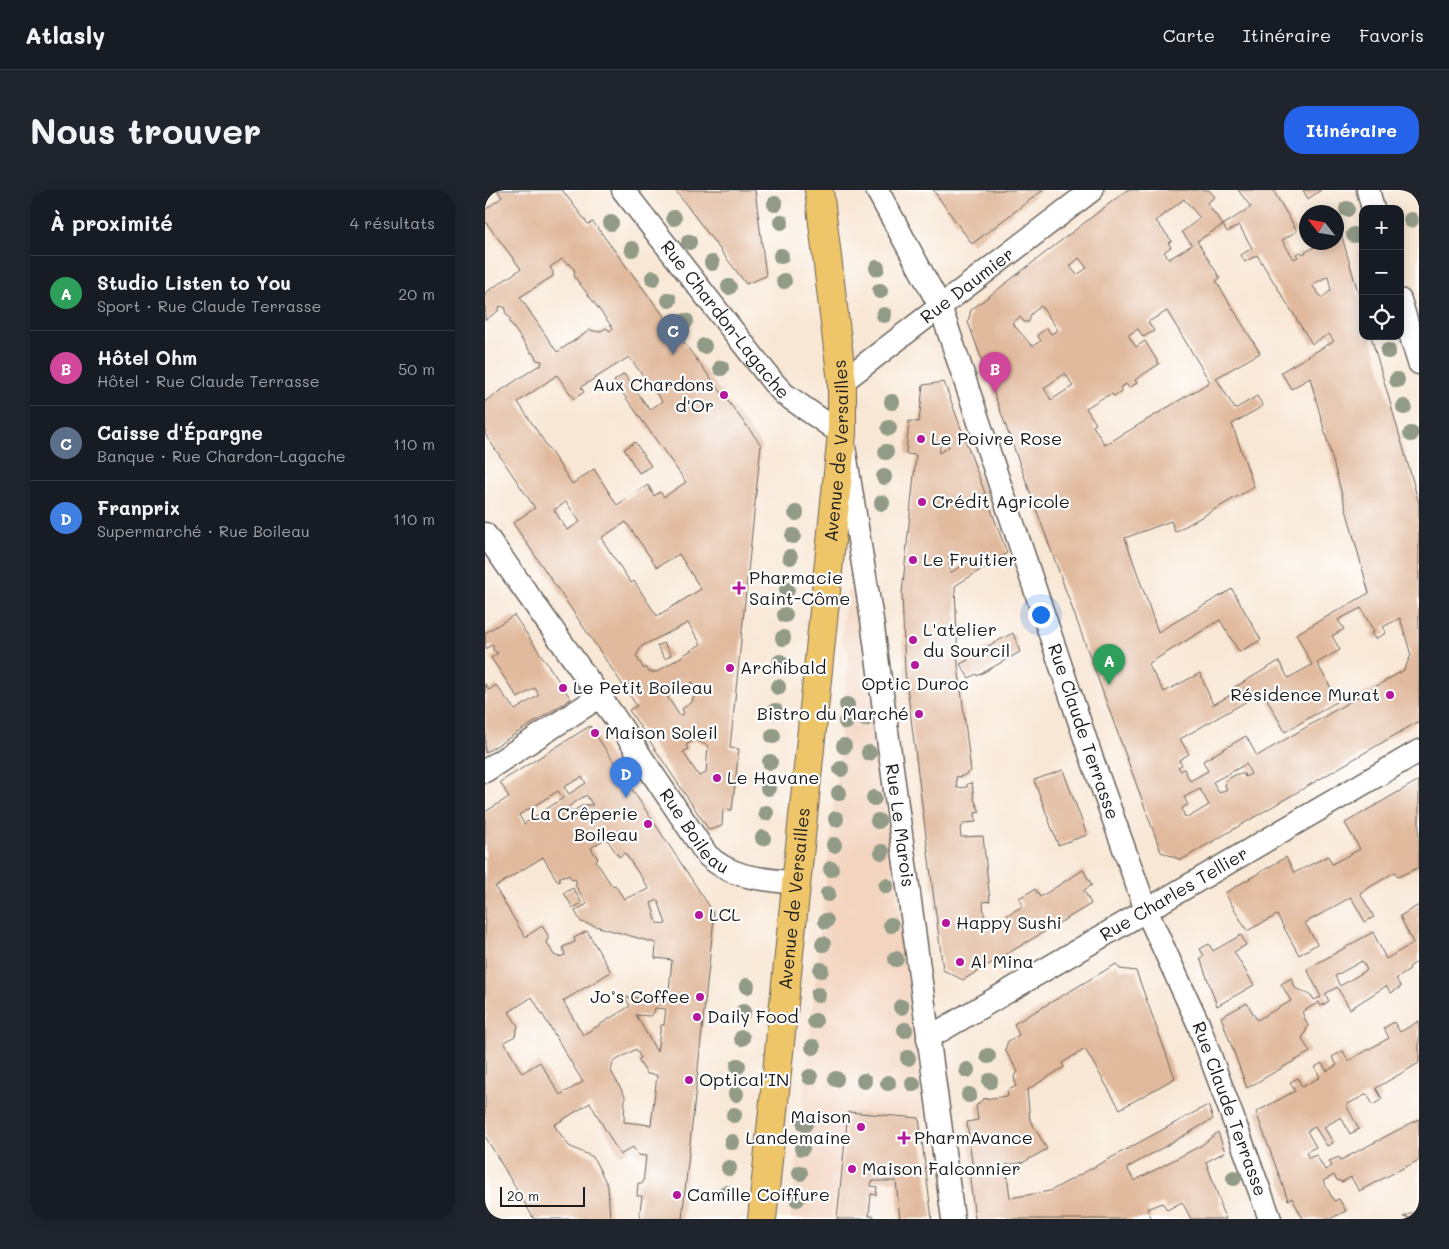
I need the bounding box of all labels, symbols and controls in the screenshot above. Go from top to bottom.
text: Atlasly [25,19,105,50]
text: Carte [1163,23,1215,47]
text: Itinéraire [1243,23,1331,47]
text: Favoris [1359,23,1424,47]
button: Itinéraire [1284,106,1419,154]
text: Nous trouver [30,107,261,153]
north arrow [1299,205,1344,250]
map controls [1359,205,1404,340]
button: + [1359,205,1404,250]
text: À proximité [50,209,173,236]
text: 4 résultats [350,212,435,233]
street label: Rue Chardon-Lagache [657,235,797,401]
street label: Rue Daumier [915,241,1018,329]
button: − [1359,250,1404,295]
text: Studio Listen to You [97,270,291,295]
text: A [60,283,72,304]
text: 20 m [398,283,435,304]
text: Sport · Rue Claude Terrasse [97,295,321,316]
button: locate [1359,295,1404,340]
pin: C [657,314,689,355]
text: Hôtel Ohm [97,345,197,370]
pin: B [979,352,1011,393]
text: B [61,358,71,379]
text: 50 m [398,358,435,379]
street label: Avenue de Versailles [818,359,853,543]
text: Hôtel · Rue Claude Terrasse [97,370,320,391]
place label: Aux Chardons d'Or [593,372,714,417]
marker: Aux Chardons d'Or [718,389,730,401]
text: Caisse d'Épargne [97,420,263,445]
place label: Le Poivre Rose [931,426,1062,450]
text: C [60,433,72,454]
text: 110 m [393,433,435,454]
marker: Le Poivre Rose [915,433,927,445]
text: Banque · Rue Chardon-Lagache [97,445,346,466]
place label: Crédit Agricole [932,489,1070,513]
text: Franprix [97,495,180,520]
marker: Crédit Agricole [916,496,928,508]
text: D [60,508,72,529]
text: 110 m [393,508,435,529]
text: Supermarché · Rue Boileau [97,520,310,541]
place label: Le Fruitier [923,547,1017,571]
marker: Le Fruitier [907,554,919,566]
place label: Pharmacie Saint-Côme [749,565,850,610]
marker: Pharmacie Saint-Côme [733,582,745,594]
your location [1028,602,1054,628]
place label: L'atelier du Sourcil [923,617,1010,662]
marker: L'atelier du Sourcil [907,634,919,646]
street label: Rue Claude Terrasse [1043,640,1126,822]
pin: A [1093,644,1125,685]
place label: Archibald [740,655,826,679]
marker: Optic Duroc [909,659,921,671]
marker: Archibald [724,662,736,674]
place label: Optic Duroc [861,671,969,695]
place label: Le Petit Boileau [573,675,713,699]
marker: Le Petit Boileau [557,682,569,694]
place label: Résidence Murat [1230,682,1380,706]
marker: Résidence Murat [1384,689,1396,701]
place label: Bistro du Marché [757,701,909,725]
marker: Bistro du Marché [913,708,925,720]
place label: Maison Soleil [605,720,718,744]
marker: Maison Soleil [589,727,601,739]
pin: D [610,757,642,798]
street label: Rue Le Marois [881,762,921,888]
place label: Le Havane [727,765,819,789]
marker: Le Havane [711,772,723,784]
street label: Rue Boileau [655,783,734,879]
place label: La Crêperie Boileau [531,801,638,846]
street label: Avenue de Versailles [772,806,815,991]
marker: La Crêperie Boileau [642,818,654,830]
street label: Rue Charles Tellier [1095,841,1252,946]
place label: LCL [709,902,741,926]
marker: LCL [693,909,705,921]
place label: Happy Sushi [956,910,1062,934]
marker: Happy Sushi [940,917,952,929]
place label: Al Mina [970,949,1034,973]
marker: Al Mina [954,956,966,968]
place label: Jo’s Coffee [590,984,690,1008]
marker: Jo’s Coffee [694,991,706,1003]
place label: Daily Food [707,1004,799,1028]
marker: Daily Food [691,1011,703,1023]
street label: Rue Claude Terrasse [1187,1018,1274,1199]
place label: Optical'IN [699,1067,789,1091]
marker: Optical'IN [683,1074,695,1086]
place label: Maison Landemaine [746,1104,851,1149]
marker: Maison Landemaine [855,1121,867,1133]
place label: PharmAvance [914,1125,1033,1149]
marker: PharmAvance [898,1132,910,1144]
place label: Maison Falconnier [862,1156,1021,1180]
marker: Maison Falconnier [846,1163,858,1175]
place label: Camille Coiffure [687,1182,830,1206]
scale bar [500,1184,585,1207]
text: 20 m [507,1186,539,1205]
marker: Camille Coiffure [671,1189,683,1201]

